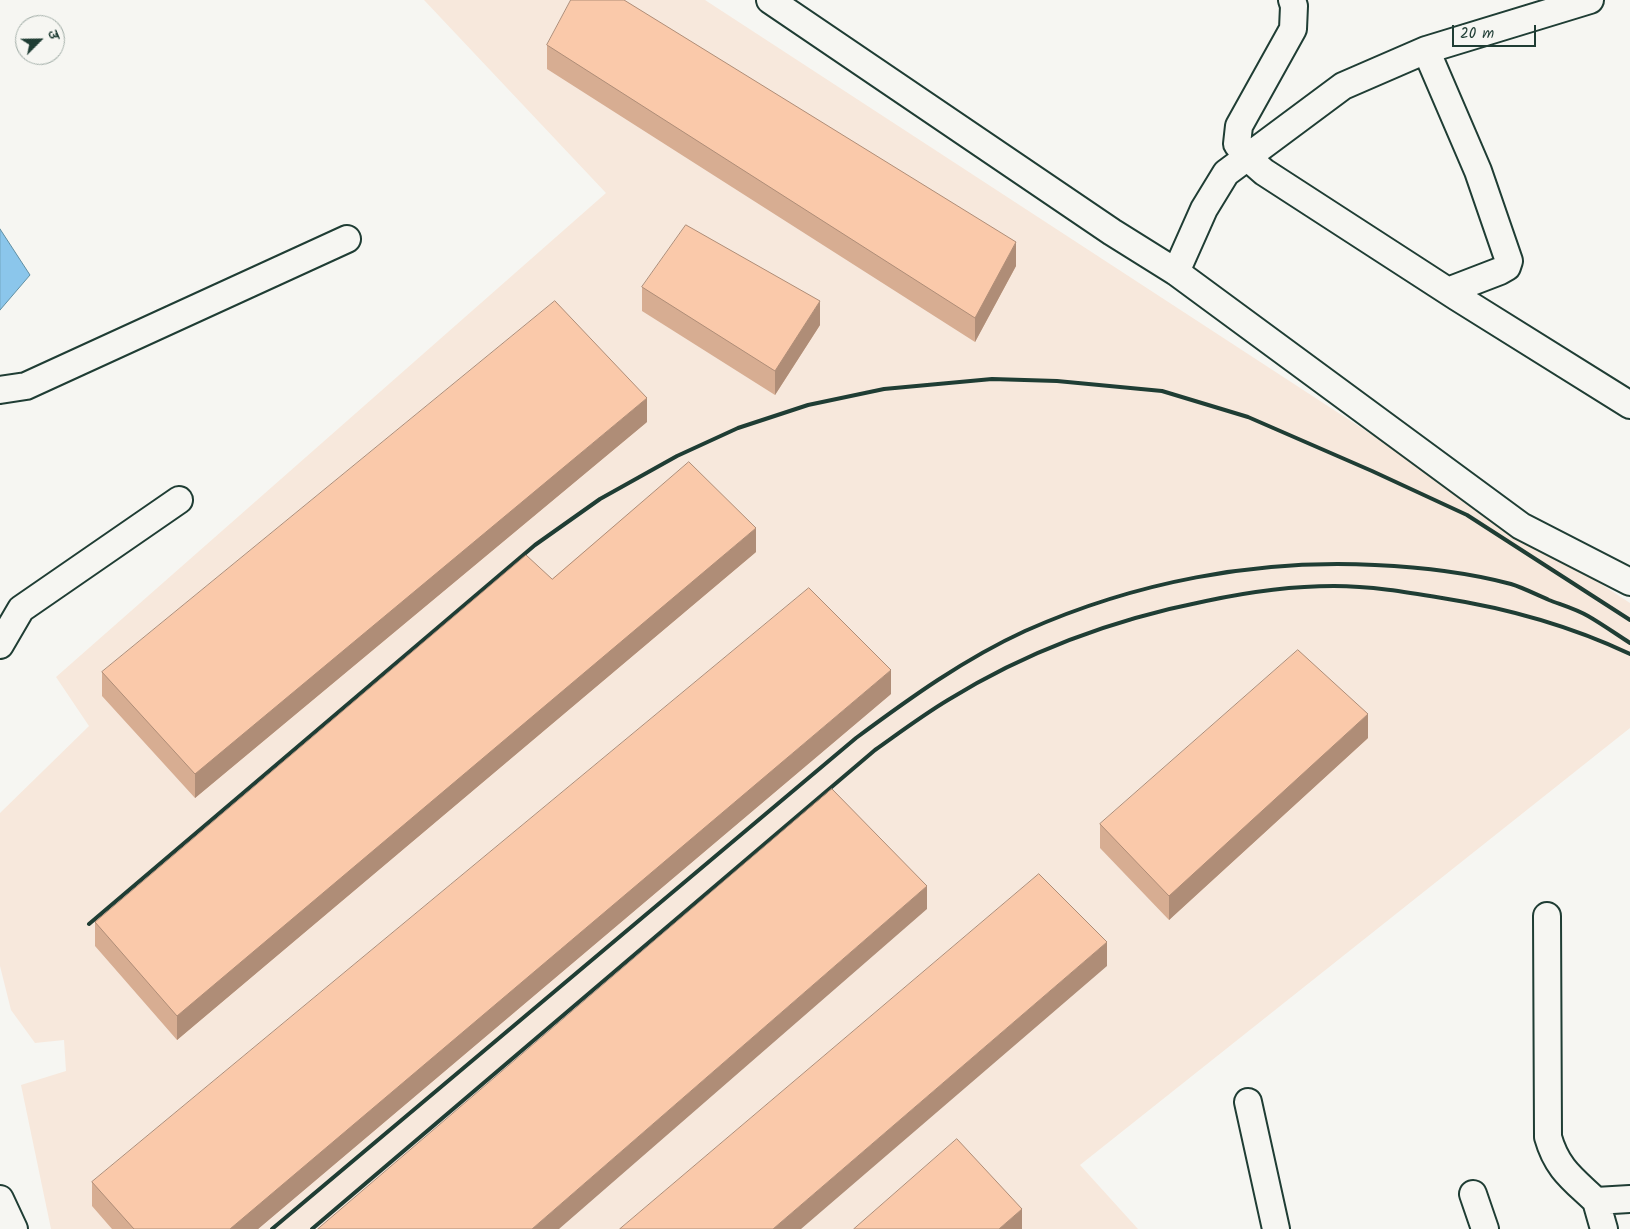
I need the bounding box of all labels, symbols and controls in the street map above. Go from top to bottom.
north arrow [15,15,65,65]
scale bar [1455,15,1539,47]
text: 20 m [1460,22,1494,46]
text: उ [41,26,65,43]

